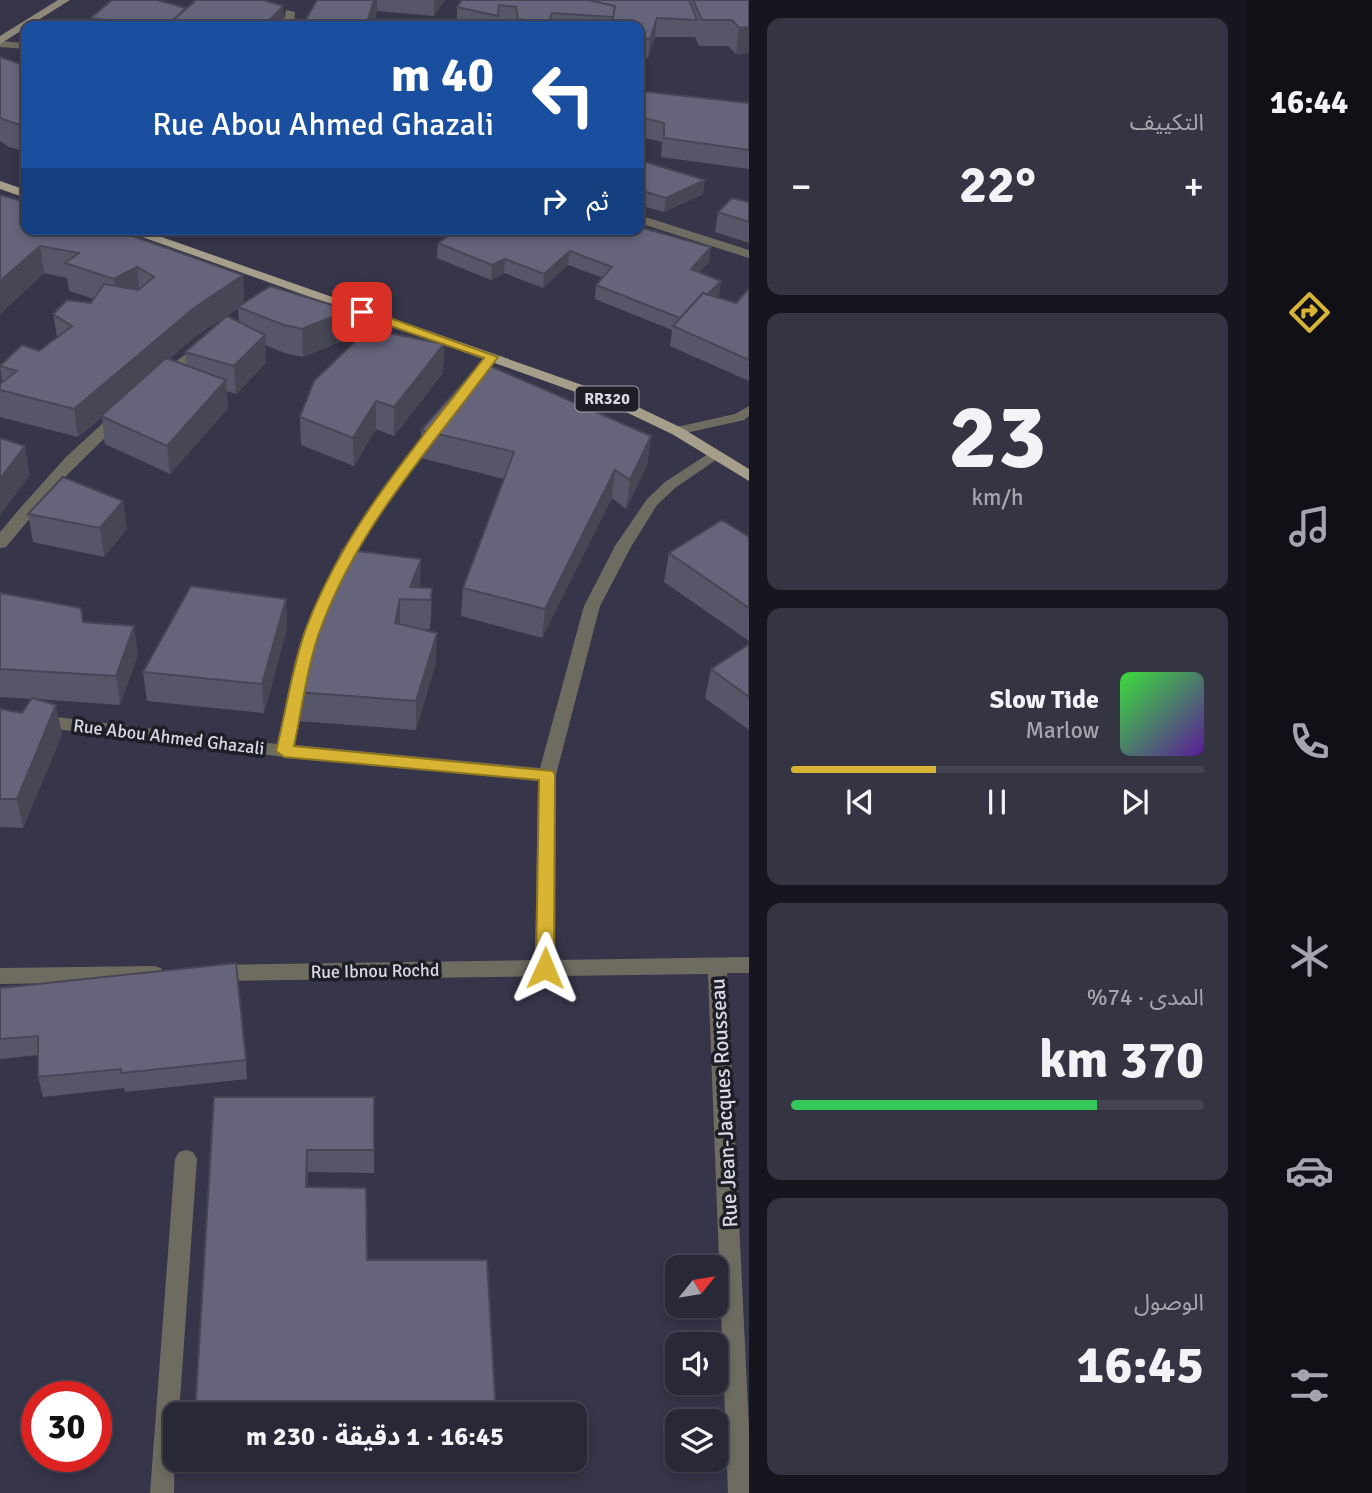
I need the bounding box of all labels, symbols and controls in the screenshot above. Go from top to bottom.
text: 40 m [391,45,494,105]
icon: left [518,49,609,140]
text: 16:44 [1270,83,1348,122]
text: Rue Abou Ahmed Ghazali [152,105,494,144]
text: التكييف [1130,108,1204,137]
text: 22° [959,153,1036,217]
text: − [791,163,812,210]
text: + [1183,163,1204,210]
icon: right [535,182,573,220]
text: ثم [587,186,609,218]
pin [332,282,392,342]
icon: directions [1285,288,1334,337]
icon: arrive [343,293,381,331]
text: 23 [948,381,1047,494]
road number: RR320 [576,386,638,412]
text: km/h [971,483,1024,512]
icon: music [1285,502,1334,551]
text: Slow Tide [990,684,1099,716]
street label: Rue Abou Ahmed Ghazali [72,714,266,760]
text: Marlow [1025,716,1099,745]
icon: phone [1285,717,1334,766]
icon: previous [841,783,879,821]
icon: pause [978,783,1016,821]
icon: next [1116,783,1154,821]
position arrow [508,931,582,1005]
icon: climate [1285,932,1334,981]
street label: Rue Ibnou Rochd [310,959,440,983]
street label: Rue Jean-Jacques Rousseau [704,978,744,1228]
text: المدى · 74% [1087,983,1204,1012]
text: 370 km [1039,1028,1204,1092]
icon: car [1285,1146,1334,1195]
north arrow [665,1255,728,1318]
map controls [665,1255,728,1472]
text: الوصول [1134,1288,1204,1317]
button: sound [665,1332,728,1395]
text: 16:45 [1076,1333,1204,1397]
icon: filters [1285,1361,1334,1410]
speed limit sign: 30 [21,1381,112,1472]
button: layers [665,1409,728,1472]
text: 16:45 · 1 دقيقة · 230 m [246,1421,504,1453]

